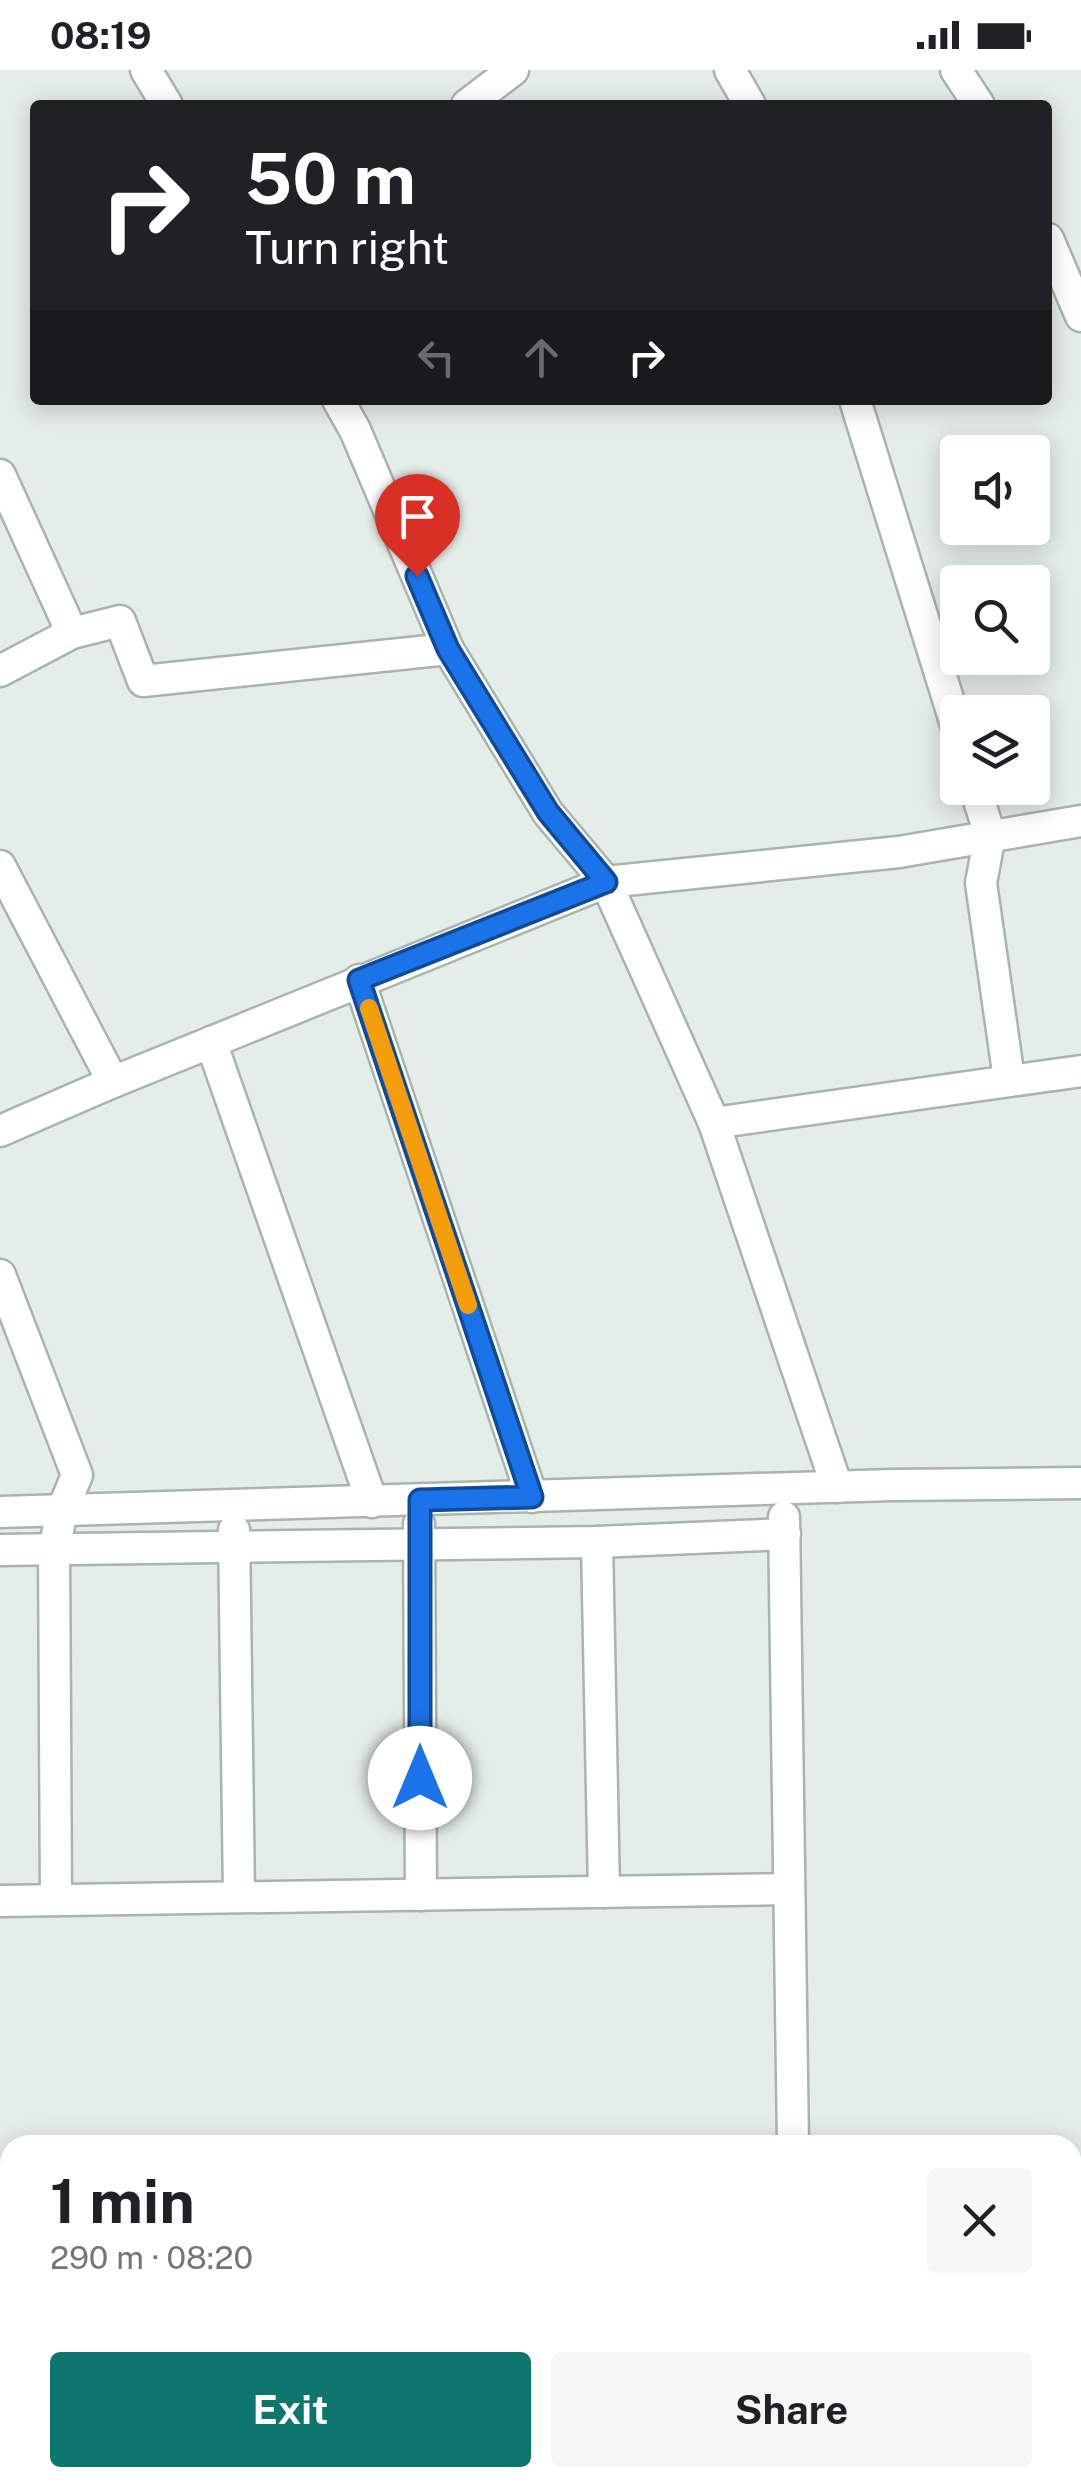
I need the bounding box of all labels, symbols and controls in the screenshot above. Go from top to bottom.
text: 08:19 [50,13,151,58]
text: 50 m [245,137,416,220]
icon: right [80,140,210,270]
text: Turn right [245,221,449,274]
icon: left [409,330,464,385]
icon: ahead [514,330,569,385]
icon: right [619,330,674,385]
map controls [940,435,1050,805]
button: sound [940,435,1050,545]
pin [375,474,460,577]
icon: arrive [390,489,445,544]
button: search [940,565,1050,675]
button: layers [940,695,1050,805]
position arrow [368,1726,472,1830]
text: 1 min [50,2166,195,2237]
button: close [927,2168,1032,2273]
text: 290 m · 08:20 [50,2239,253,2276]
button: Exit [50,2352,531,2467]
button: Share [551,2352,1032,2467]

